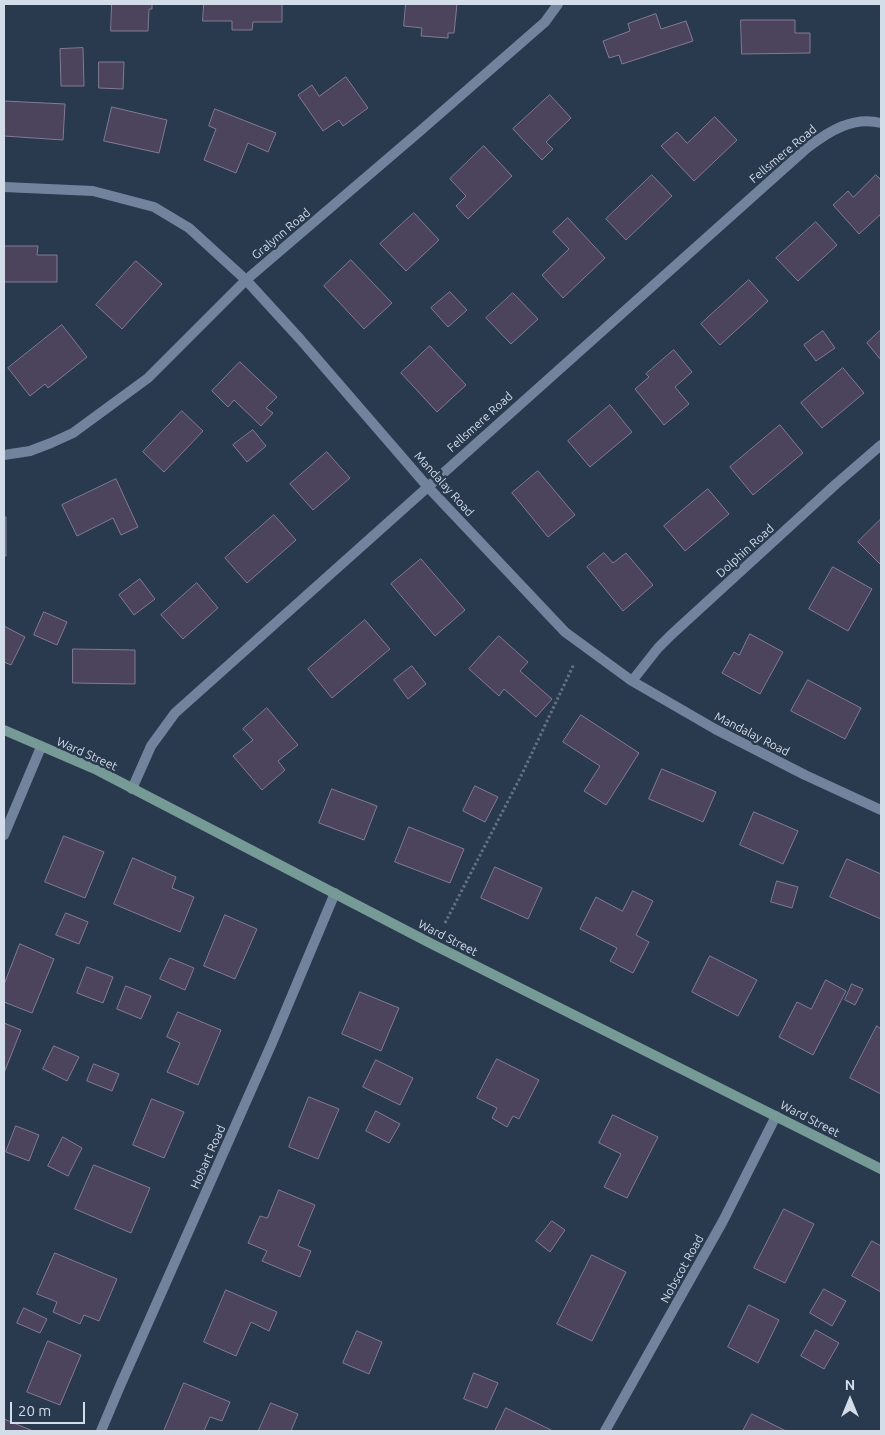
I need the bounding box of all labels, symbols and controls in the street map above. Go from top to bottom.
street label: Fellsmere Road [747,122,819,186]
street label: Gralynn Road [249,205,313,263]
street label: Fellsmere Road [444,389,516,455]
street label: Mandalay Road [411,449,477,519]
street label: Dolphin Road [713,521,777,581]
street label: Mandalay Road [712,709,792,759]
street label: Ward Street [54,734,120,774]
street label: Ward Street [416,917,480,959]
street label: Ward Street [778,1098,842,1140]
street label: Hobart Road [188,1123,228,1191]
street label: Nobscot Road [657,1232,707,1306]
north arrow [825,1375,875,1425]
text: N [845,1377,855,1393]
scale bar [12,1392,88,1424]
text: 20 m [18,1402,51,1419]

